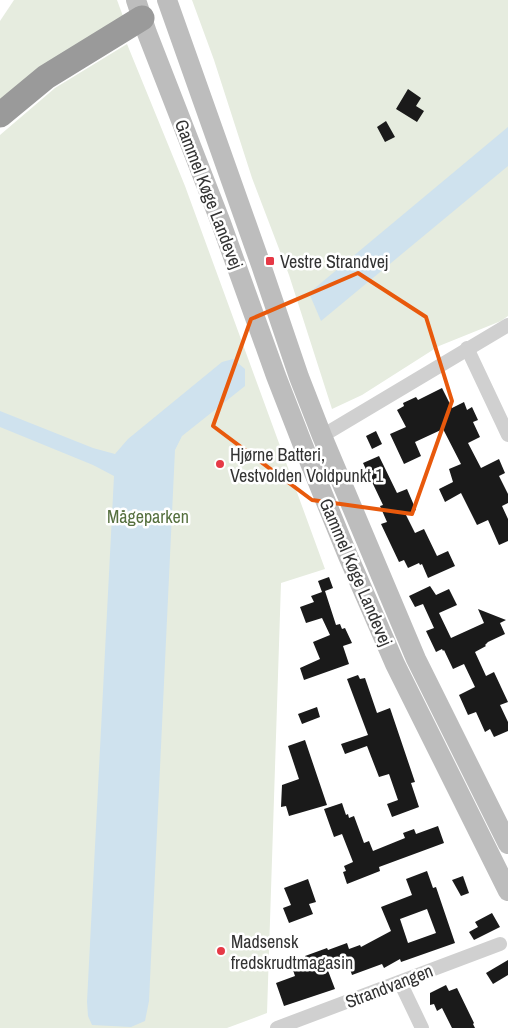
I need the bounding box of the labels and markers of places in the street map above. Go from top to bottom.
place label: Vestre Strandvej [280,249,388,274]
marker: Vestre Strandvej [264,255,276,267]
place label: Hjørne Batteri, Vestvolden Voldpunkt 1 [230,442,384,488]
marker: Hjørne Batteri, Vestvolden Voldpunkt 1 [214,458,226,470]
place label: Madsensk fredskrudtmagasin [231,929,353,975]
marker: Madsensk fredskrudtmagasin [215,945,227,957]

